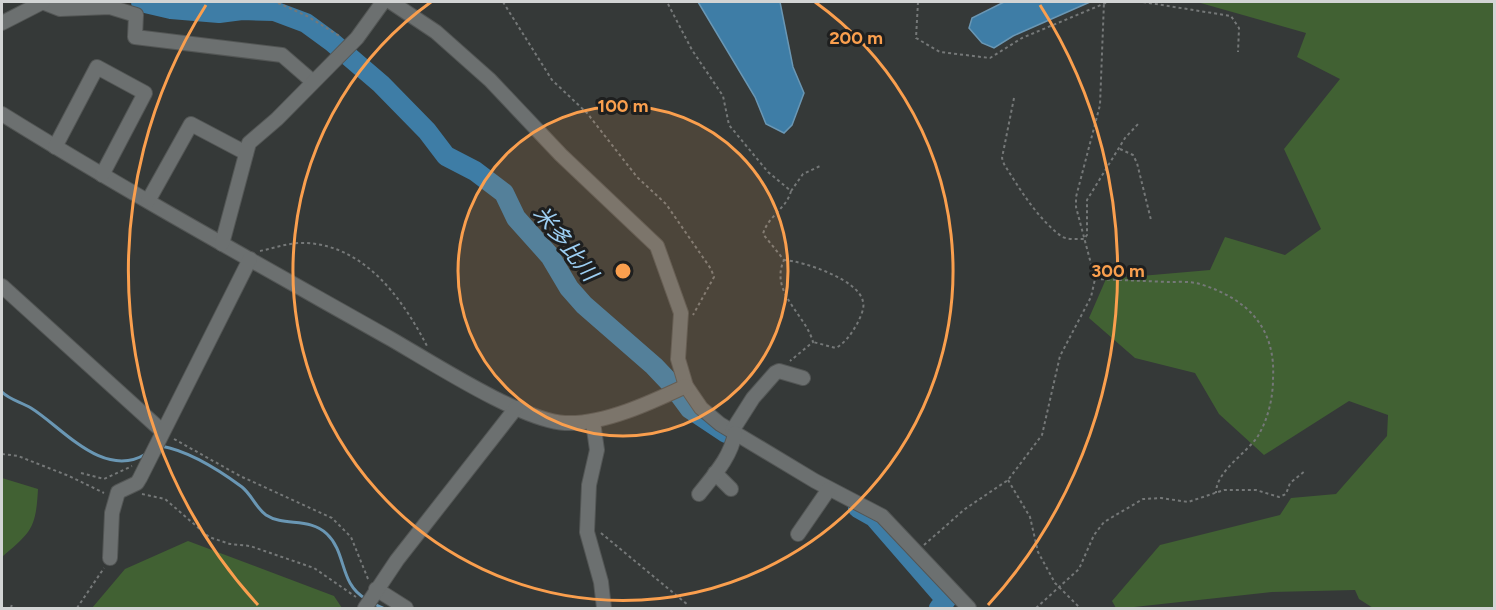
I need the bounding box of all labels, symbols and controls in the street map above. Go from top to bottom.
text: 200 m [829,27,883,49]
text: 100 m [598,95,648,117]
water label: 米多比川 [528,200,605,288]
text: 300 m [1091,260,1145,282]
centre of rings [613,261,633,281]

